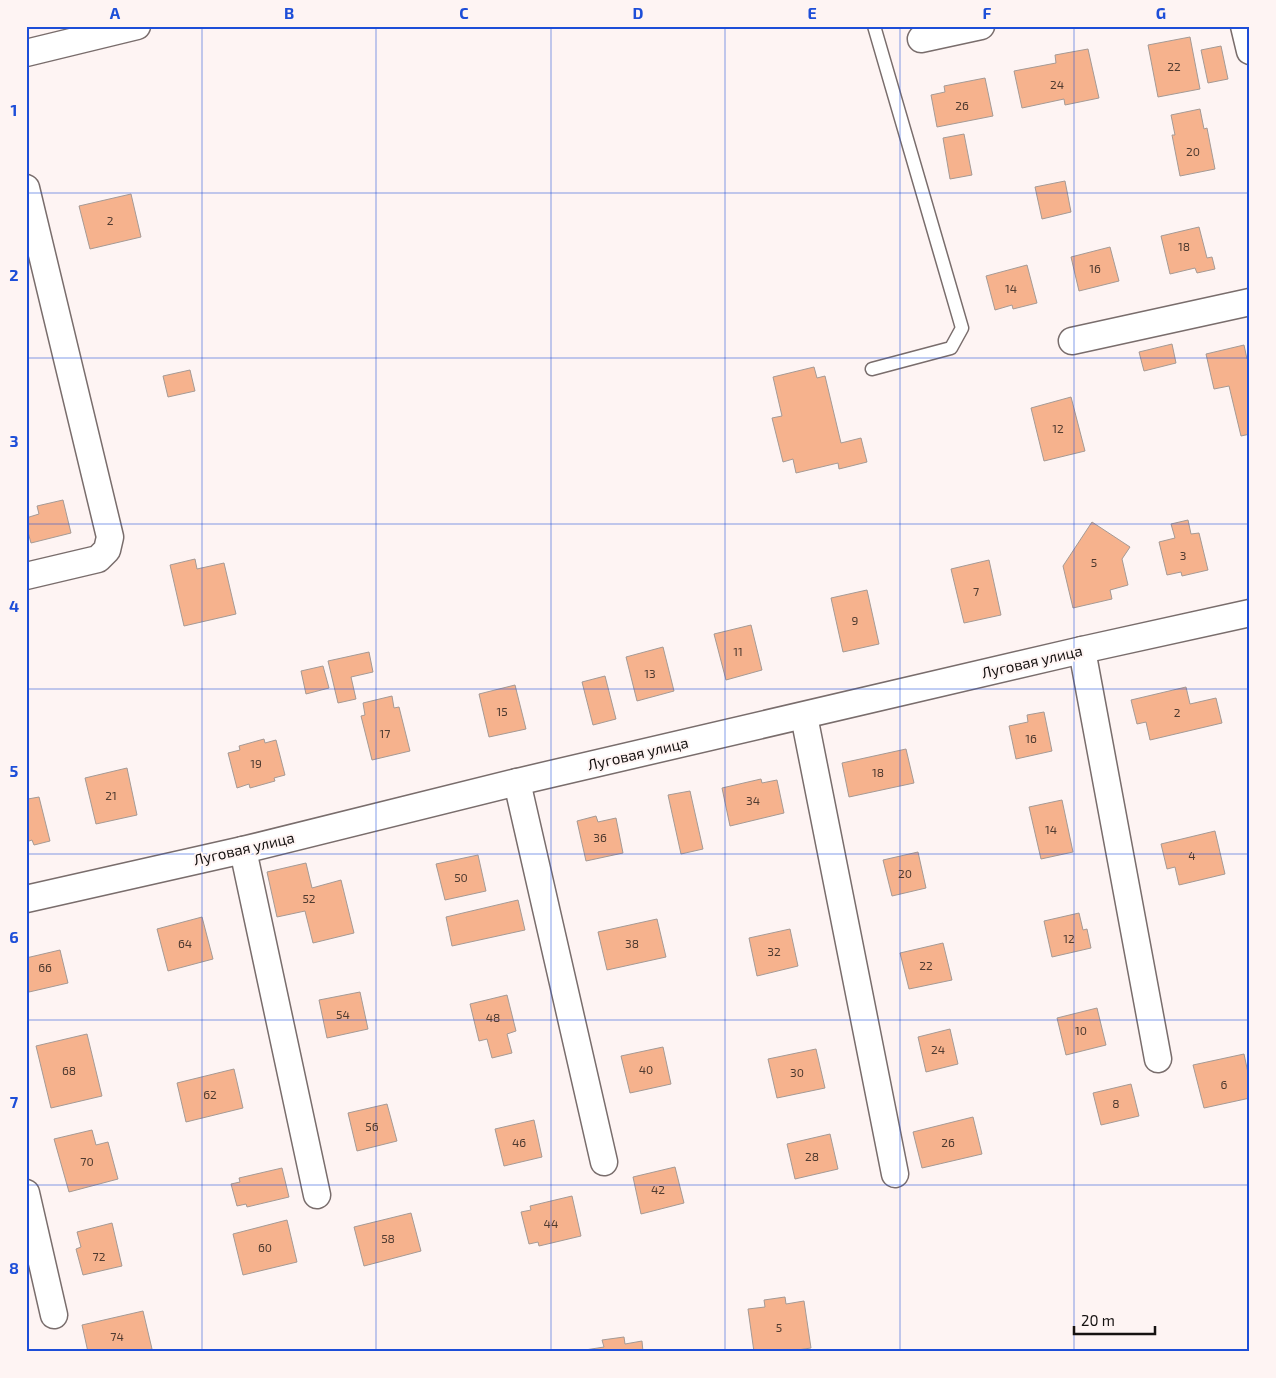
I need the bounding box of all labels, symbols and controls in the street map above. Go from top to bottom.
text: A [110,3,121,22]
text: B [284,3,294,22]
text: C [459,3,469,22]
text: D [633,3,644,22]
text: E [807,3,817,22]
text: F [983,3,992,22]
text: G [1156,3,1166,22]
house number: 22 [1167,59,1181,73]
house number: 24 [1050,77,1064,91]
house number: 26 [955,98,969,112]
text: 1 [11,100,17,119]
house number: 20 [1186,144,1200,158]
house number: 2 [107,213,114,227]
house number: 18 [1178,239,1190,253]
house number: 16 [1089,261,1101,275]
text: 2 [9,265,19,284]
house number: 14 [1005,281,1017,295]
house number: 12 [1052,421,1064,435]
text: 3 [9,431,19,450]
house number: 3 [1180,548,1186,562]
house number: 5 [1091,555,1097,569]
house number: 7 [973,584,979,598]
text: 4 [9,596,19,615]
house number: 9 [852,613,859,627]
street label: Луговая улица [980,641,1084,682]
house number: 11 [733,644,743,658]
house number: 13 [644,666,656,680]
house number: 15 [496,704,508,718]
house number: 2 [1174,705,1181,719]
house number: 17 [380,726,390,740]
house number: 16 [1025,731,1037,745]
street label: Луговая улица [586,733,690,774]
house number: 19 [250,756,262,770]
text: 5 [10,761,19,780]
house number: 18 [872,765,884,779]
house number: 21 [105,788,117,802]
house number: 34 [746,793,760,807]
house number: 14 [1045,822,1057,836]
street label: Луговая улица [192,828,296,869]
house number: 36 [593,830,607,844]
house number: 4 [1188,848,1196,862]
house number: 20 [898,866,912,880]
house number: 50 [454,870,468,884]
house number: 52 [302,891,316,905]
text: 6 [9,927,19,946]
house number: 12 [1063,931,1075,945]
house number: 64 [178,936,192,950]
house number: 38 [625,936,639,950]
house number: 32 [767,944,781,958]
house number: 22 [919,958,933,972]
house number: 66 [38,960,52,974]
house number: 54 [336,1007,350,1021]
house number: 48 [486,1010,500,1024]
house number: 10 [1075,1023,1087,1037]
house number: 24 [931,1042,945,1056]
house number: 40 [639,1062,653,1076]
house number: 68 [62,1063,76,1077]
house number: 30 [790,1065,804,1079]
house number: 6 [1221,1077,1228,1091]
house number: 62 [203,1087,217,1101]
text: 7 [10,1092,19,1111]
house number: 8 [1112,1096,1120,1110]
house number: 56 [365,1119,379,1133]
house number: 46 [512,1135,526,1149]
house number: 26 [941,1135,955,1149]
house number: 28 [805,1149,819,1163]
house number: 70 [80,1154,94,1168]
house number: 42 [651,1182,665,1196]
house number: 44 [544,1216,558,1230]
house number: 58 [381,1231,395,1245]
house number: 60 [258,1240,272,1254]
house number: 72 [93,1249,106,1263]
text: 8 [9,1258,19,1277]
scale bar [1074,1303,1155,1335]
text: 20 m [1081,1311,1115,1329]
house number: 5 [776,1320,782,1334]
house number: 74 [110,1329,124,1343]

